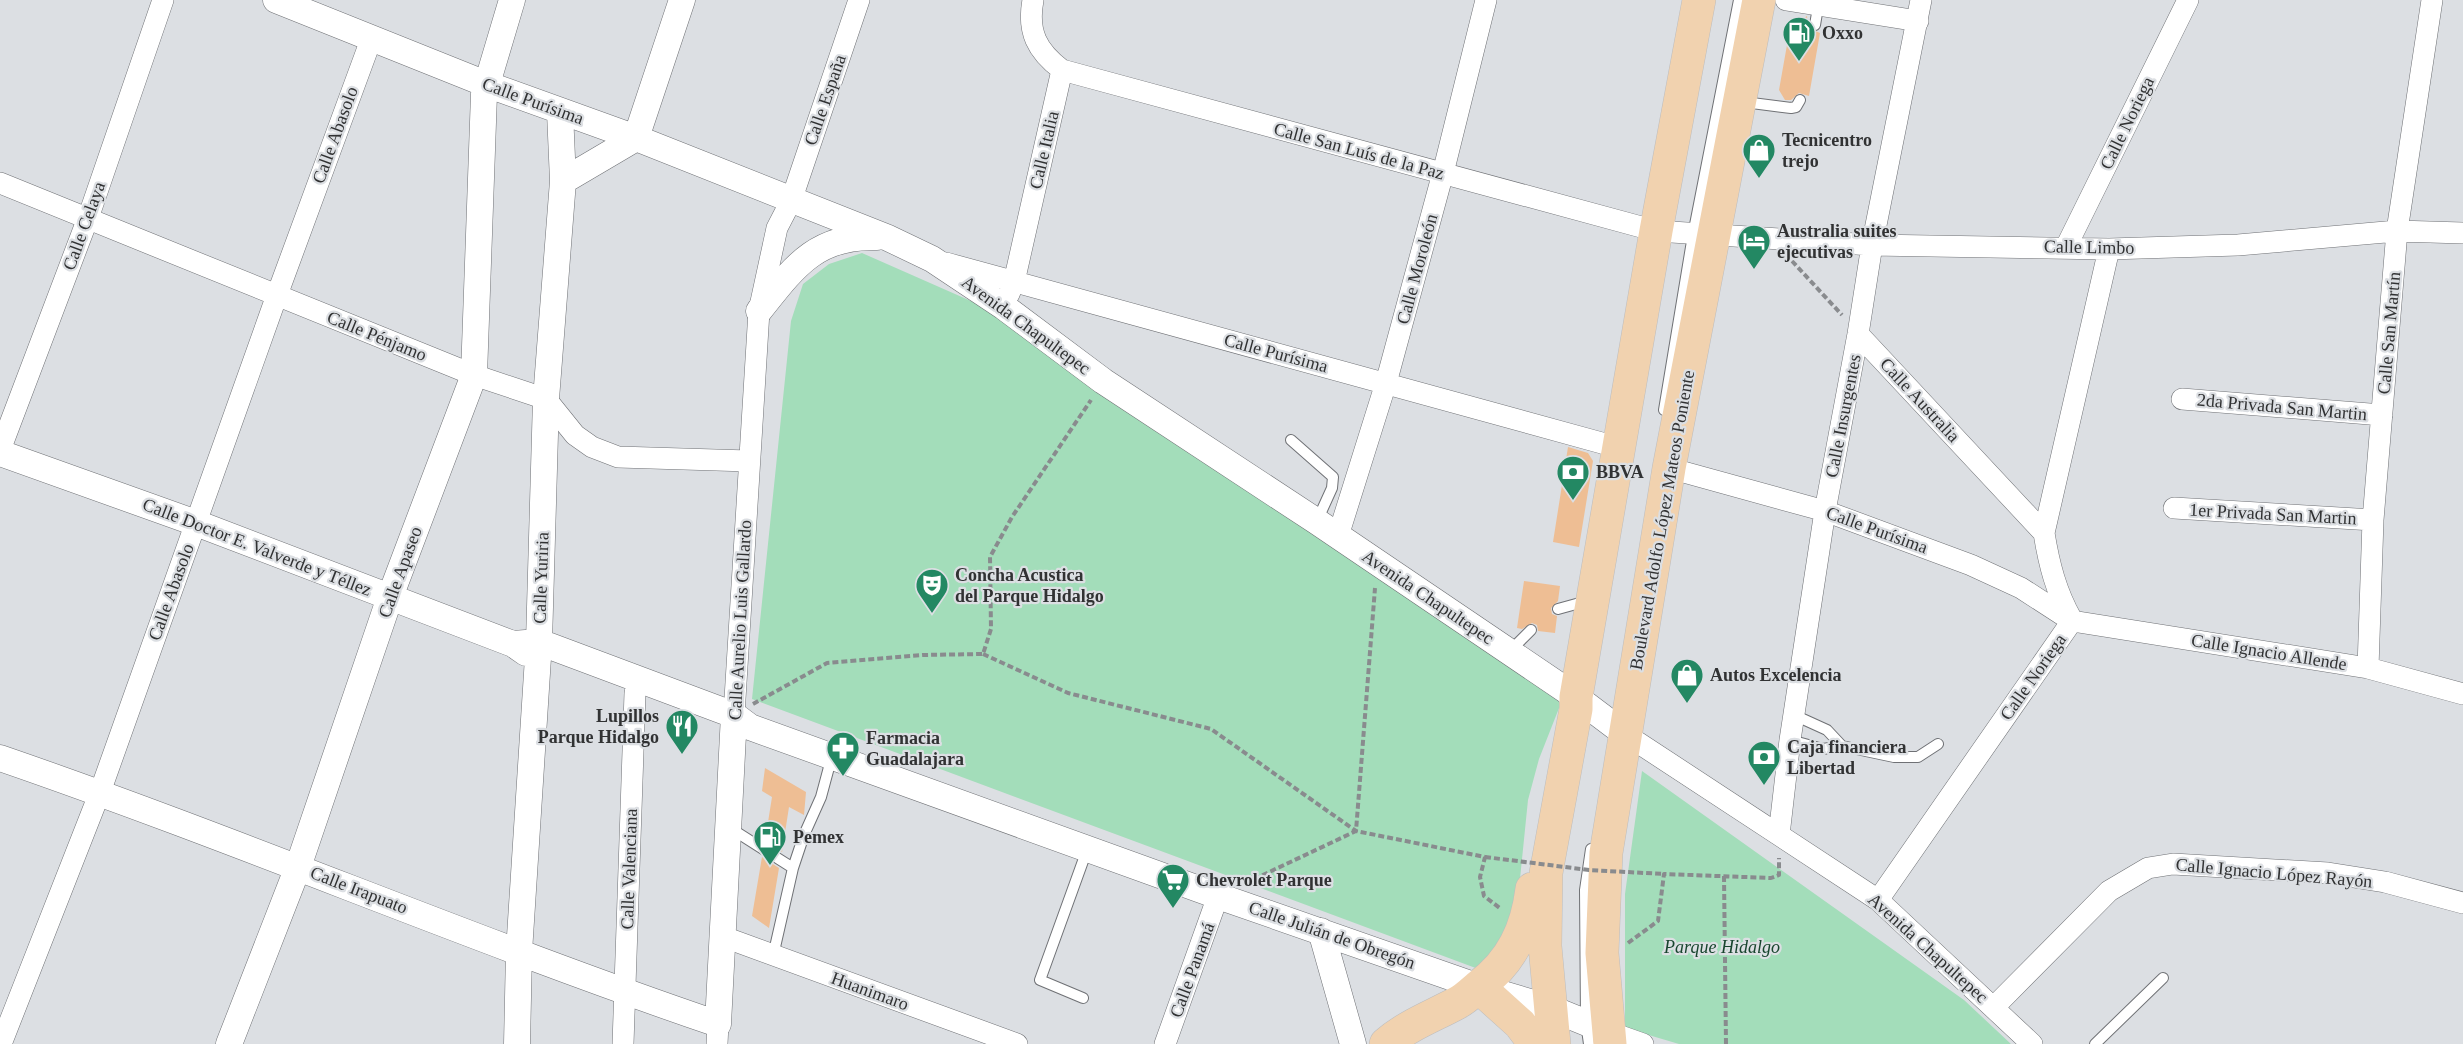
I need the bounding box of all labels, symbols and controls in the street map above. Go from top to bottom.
fuel station icon: Oxxo [1781,15,1817,62]
place label: Oxxo [1822,23,1863,43]
street label: Calle España [800,52,850,148]
street label: Calle Purísima [480,73,586,129]
street label: Calle Noriega [2096,73,2158,173]
street label: Calle Abasolo [308,84,362,186]
street label: Calle Italia [1025,109,1063,191]
street label: Calle San Luís de la Paz [1272,119,1446,183]
place label: Tecnicentro trejo [1782,130,1872,171]
shop icon: Tecnicentro trejo [1741,132,1777,179]
street label: Calle Celaya [59,179,109,273]
street label: Calle Moroleón [1393,212,1441,326]
place label: Australia suites ejecutivas [1777,221,1897,262]
hotel icon: Australia suites ejecutivas [1736,223,1772,270]
street label: Calle Limbo [2044,236,2134,258]
street label: Calle San Martín [2374,271,2404,395]
street label: Avenida Chapultepec [958,272,1094,378]
street label: Calle Pénjamo [324,307,430,365]
street label: Calle Purísima [1222,330,1330,376]
street label: Calle Insurgentes [1821,353,1865,479]
street label: Calle Australia [1876,354,1964,446]
street label: Boulevard Adolfo López Mateos Poniente [1626,369,1698,671]
street label: 2da Privada San Martin [2196,390,2368,424]
bank icon: BBVA [1555,454,1591,501]
place label: BBVA [1596,462,1644,482]
street label: Calle Doctor E. Valverde y Téllez [140,494,374,600]
street label: 1er Privada San Martin [2189,500,2357,528]
street label: Calle Purísima [1824,502,1930,558]
street label: Calle Aurelio Luis Gallardo [725,519,755,721]
street label: Calle Apaseo [374,524,426,620]
street label: Calle Yuriria [529,532,553,624]
street label: Calle Abasolo [144,541,198,643]
street label: Avenida Chapultepec [1359,546,1497,648]
place label: Concha Acustica del Parque Hidalgo [955,565,1104,606]
theatre icon: Concha Acustica del Parque Hidalgo [914,567,950,614]
street label: Calle Noriega [1996,630,2070,724]
street label: Calle Ignacio Allende [2190,630,2348,674]
shop icon: Autos Excelencia [1669,657,1705,704]
place label: Autos Excelencia [1710,665,1841,685]
place label: Lupillos Parque Hidalgo [538,706,659,747]
restaurant icon: Lupillos Parque Hidalgo [664,708,700,755]
place label: Farmacia Guadalajara [866,728,964,769]
pharmacy icon: Farmacia Guadalajara [825,730,861,777]
place label: Caja financiera Libertad [1787,737,1906,778]
bank icon: Caja financiera Libertad [1746,739,1782,786]
street label: Calle Valenciana [617,808,641,930]
fuel station icon: Pemex [752,819,788,866]
place label: Pemex [793,827,844,847]
street label: Calle Ignacio López Rayón [2175,854,2373,892]
street label: Calle Irapuato [308,862,410,918]
supermarket icon: Chevrolet Parque [1155,862,1191,909]
place label: Chevrolet Parque [1196,870,1332,890]
street label: Avenida Chapultepec [1864,889,1992,1007]
street label: Calle Julián de Obregón [1246,897,1418,973]
street label: Calle Panamá [1166,920,1218,1020]
park label: Parque Hidalgo [1663,937,1780,957]
street label: Huanimaro [829,968,911,1014]

